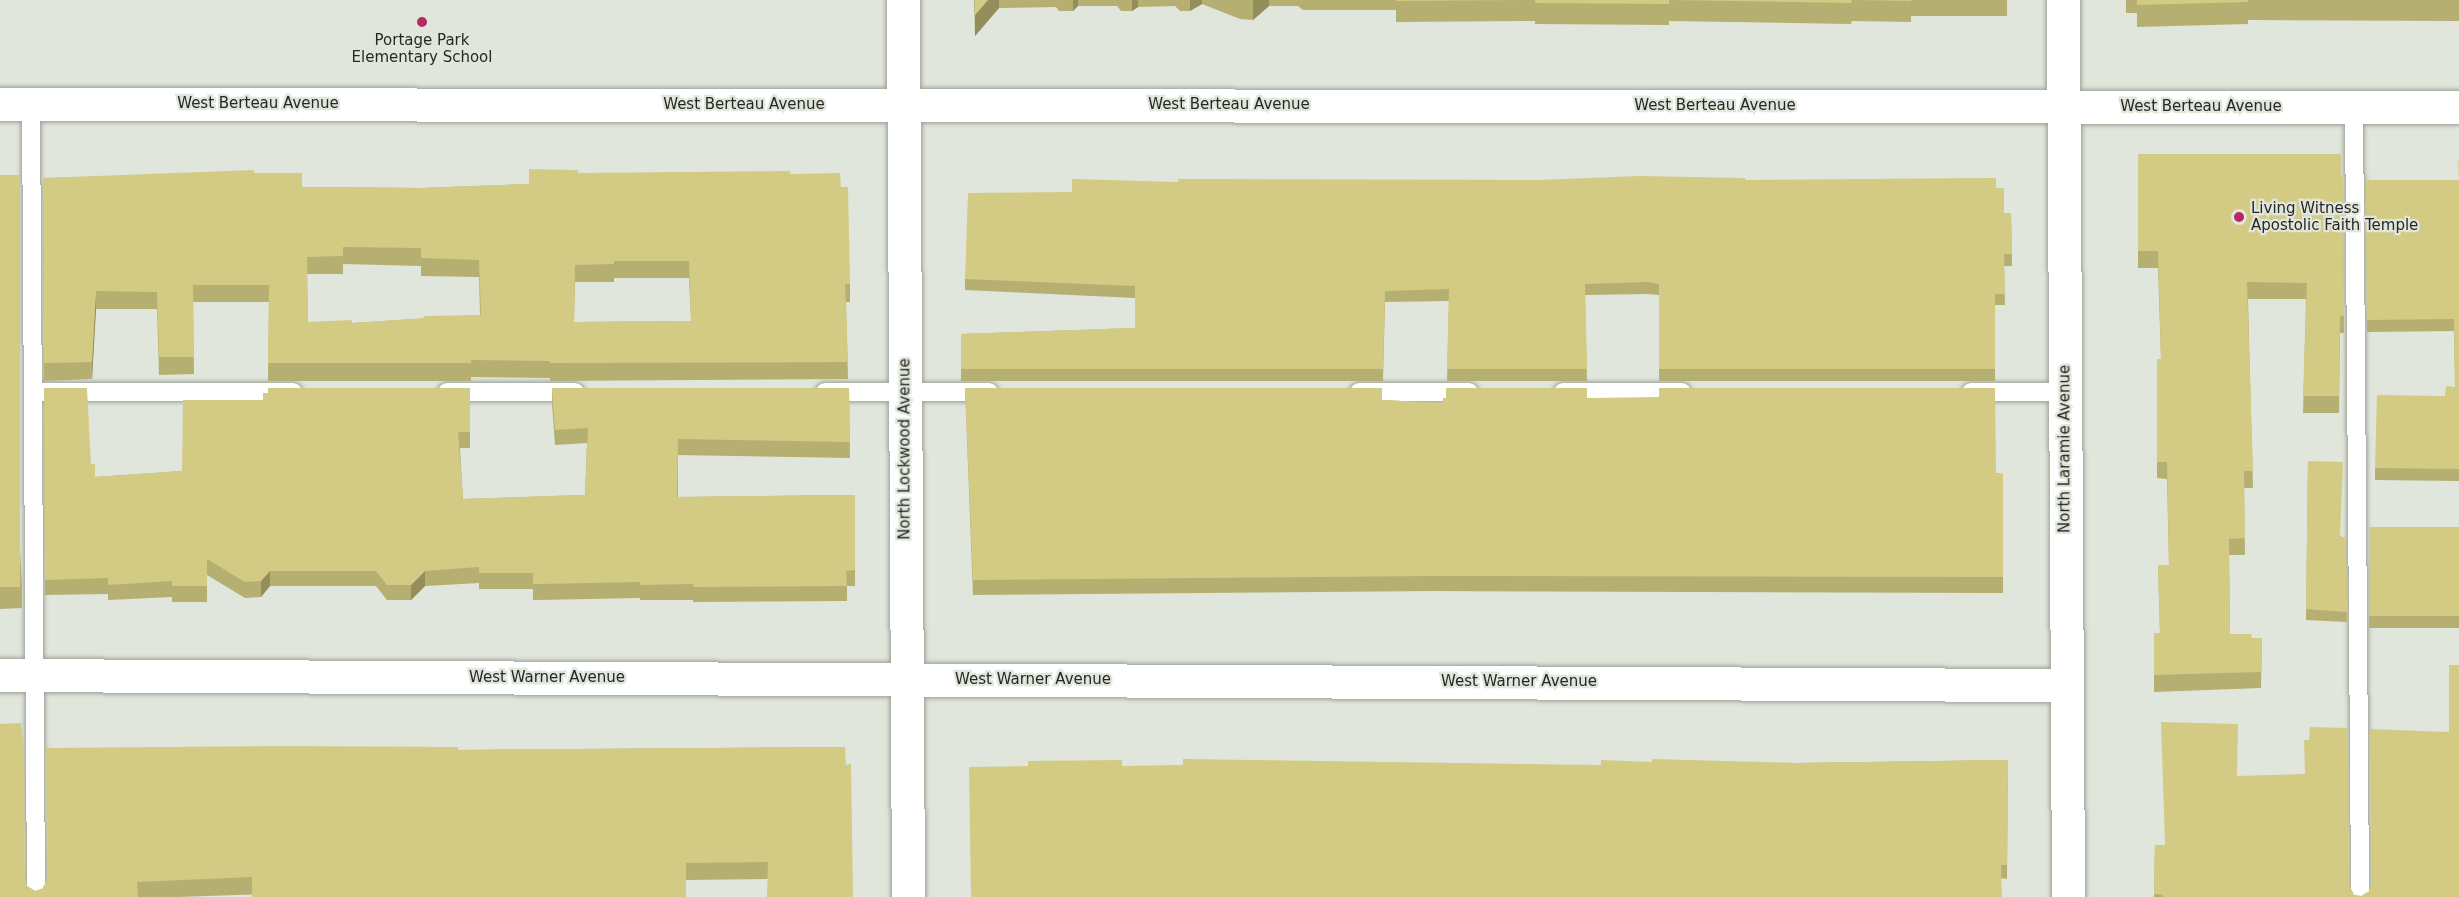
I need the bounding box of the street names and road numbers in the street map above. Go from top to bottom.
street label: West Berteau Avenue [177,95,339,113]
street label: West Berteau Avenue [663,96,825,114]
street label: West Berteau Avenue [1148,96,1310,114]
street label: West Berteau Avenue [1634,97,1796,115]
street label: West Berteau Avenue [2120,98,2282,116]
street label: North Lockwood Avenue [896,358,914,540]
street label: North Laramie Avenue [2056,365,2074,533]
street label: West Warner Avenue [469,669,625,687]
street label: West Warner Avenue [955,671,1111,689]
street label: West Warner Avenue [1441,673,1597,691]

